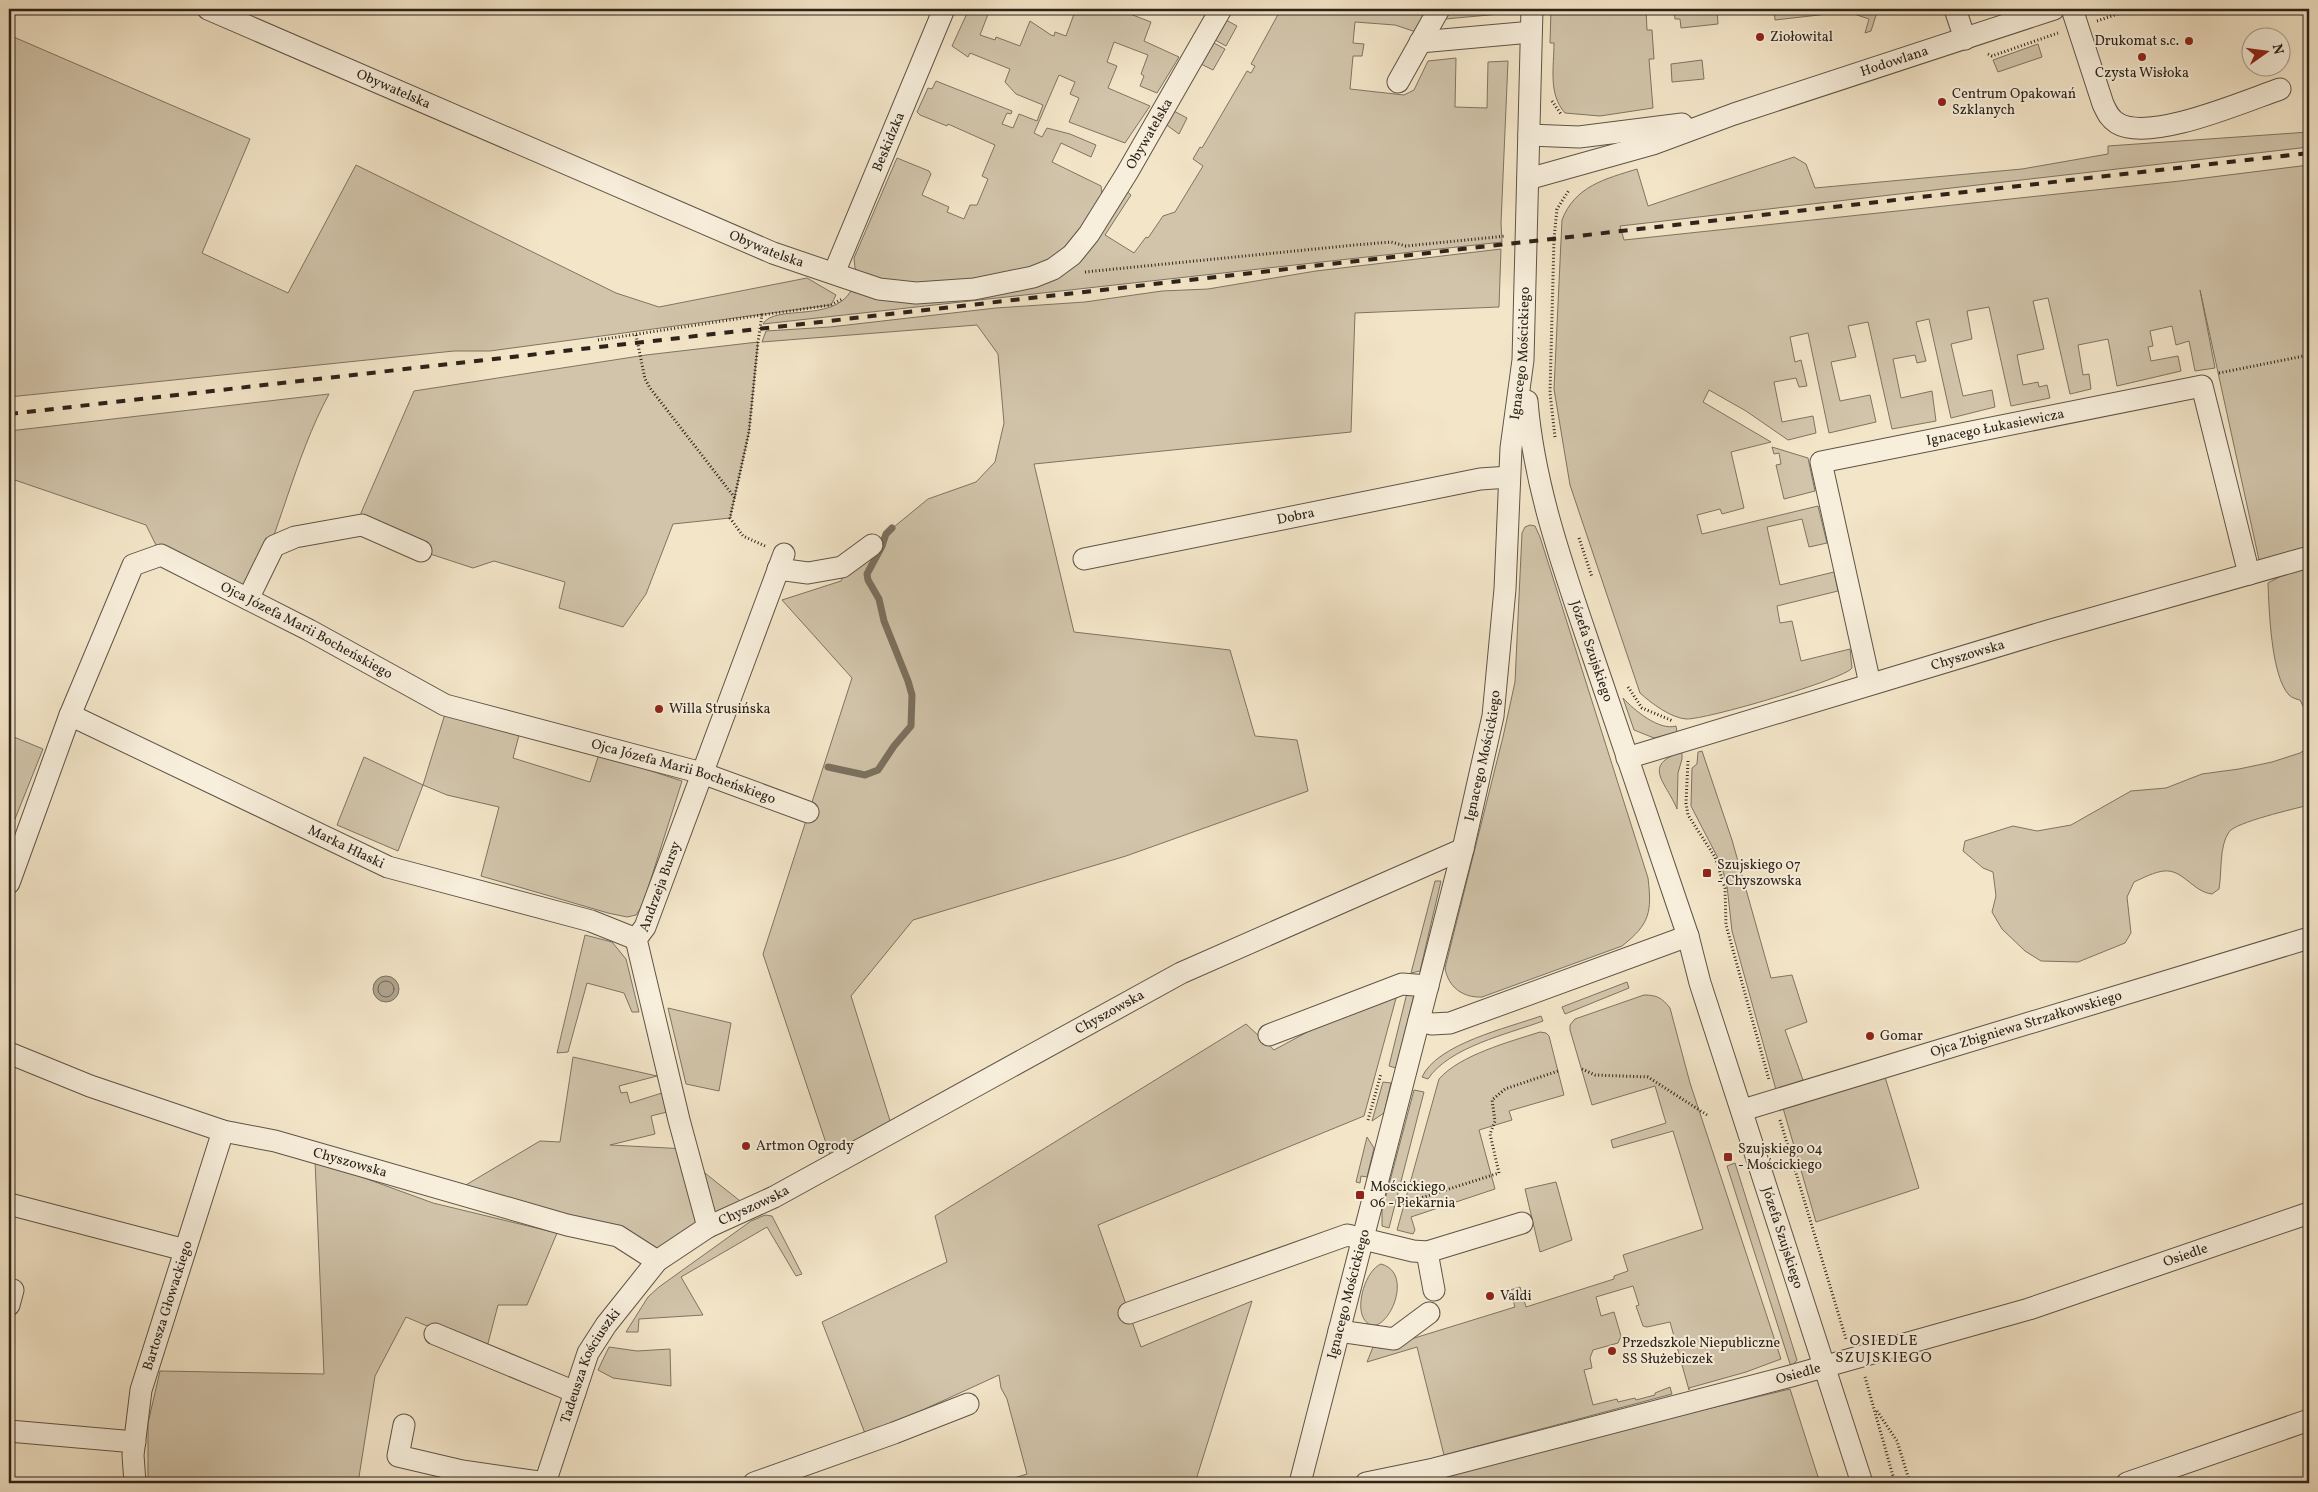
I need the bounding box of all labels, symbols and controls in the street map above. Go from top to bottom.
place label: Ziołowital [1770,28,1833,47]
north arrow [2240,28,2290,78]
marker: Ziołowital [1754,31,1766,43]
place label: Drukomat s.c. [2095,32,2179,51]
marker: Drukomat s.c. [2183,35,2195,47]
street label: Hodowlana [1858,41,1931,81]
text: N [2267,42,2288,56]
marker: Czysta Wisłoka [2136,51,2148,63]
place label: Czysta Wisłoka [2095,64,2189,83]
street label: Obywatelska [353,65,434,114]
place label: Centrum Opakowań Szklanych [1952,85,2076,120]
street label: Obywatelska [1121,95,1177,173]
marker: Centrum Opakowań Szklanych [1936,96,1948,108]
street label: Beskidzka [868,109,909,175]
street label: Obywatelska [726,226,807,272]
street label: Ignacego Mościckiego [1505,286,1534,421]
street label: Ignacego Łukasiewicza [1925,404,2066,450]
street label: Dobra [1275,503,1316,529]
street label: Ojca Józefa Marii Bocheńskiego [217,577,396,684]
street label: Józefa Szujskiego [1565,598,1618,704]
street label: Chyszowska [1929,635,2007,675]
street label: Ignacego Mościckiego [1460,689,1505,823]
place label: Willa Strusińska [669,700,771,719]
marker: Willa Strusińska [653,703,665,715]
street label: Ojca Józefa Marii Bocheńskiego [589,735,778,809]
street label: Marka Hłaski [305,821,388,873]
street label: Andrzeja Bursy [635,838,686,935]
place label: Szujskiego 07 - Chyszowska [1717,856,1802,891]
marker: Szujskiego 07 - Chyszowska [1701,867,1713,879]
street label: Chyszowska [1072,986,1148,1039]
street label: Ojca Zbigniewa Strzałkowskiego [1928,986,2124,1062]
place label: Gomar [1880,1027,1923,1046]
marker: Gomar [1864,1030,1876,1042]
place label: Artmon Ogrody [756,1137,854,1156]
marker: Artmon Ogrody [740,1140,752,1152]
place label: Szujskiego 04 - Mościckiego [1738,1140,1823,1175]
street label: Chyszowska [311,1143,389,1182]
marker: Szujskiego 04 - Mościckiego [1722,1151,1734,1163]
place label: Mościckiego 06 - Piekarnia [1370,1178,1456,1213]
street label: Chyszowska [715,1181,793,1230]
street label: Józefa Szujskiego [1757,1184,1808,1291]
marker: Mościckiego 06 - Piekarnia [1354,1189,1366,1201]
street label: Ignacego Mościckiego [1323,1227,1374,1361]
street label: Bartosza Głowackiego [138,1238,197,1373]
street label: Osiedle [2161,1239,2211,1272]
place label: Valdi [1500,1287,1532,1306]
marker: Valdi [1484,1290,1496,1302]
street label: Tadeusza Kościuszki [556,1305,625,1426]
district label: OSIEDLE SZUJSKIEGO [1835,1331,1933,1369]
place label: Przedszkole Niepubliczne SS Służebiczek [1622,1334,1781,1369]
marker: Przedszkole Niepubliczne SS Służebiczek [1606,1345,1618,1357]
street label: Osiedle [1774,1358,1823,1389]

